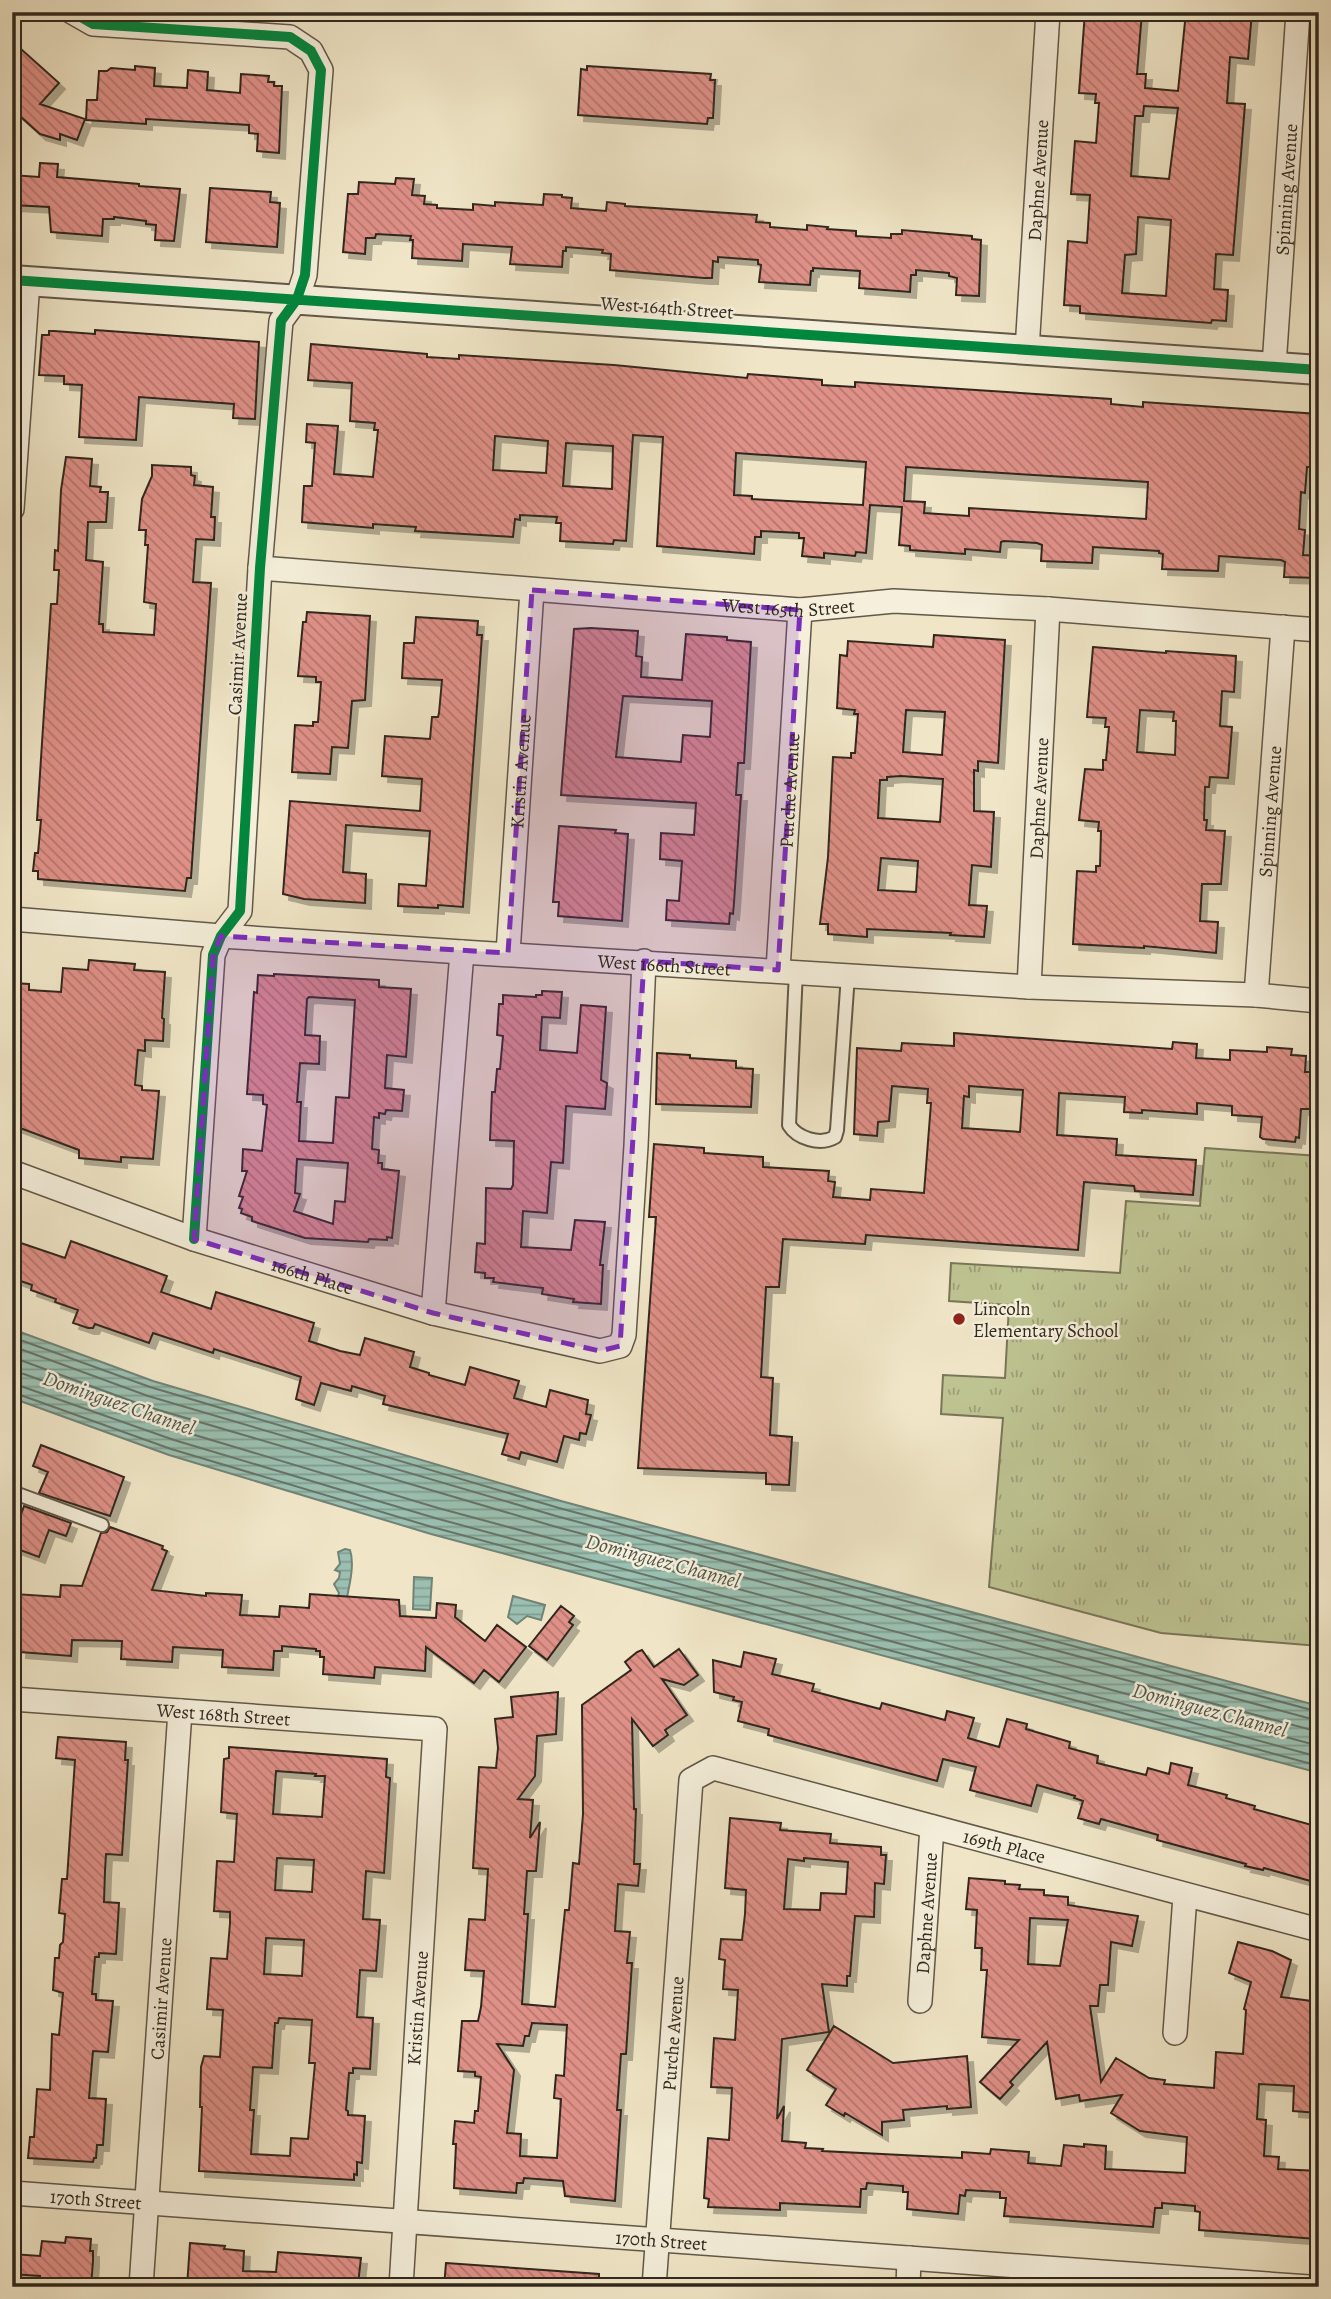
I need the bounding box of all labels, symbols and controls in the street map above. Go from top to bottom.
street label: Daphne Avenue [1022,119,1055,242]
street label: Spinning Avenue [1270,123,1304,256]
street label: West 164th Street [599,290,734,326]
street label: Casimir Avenue [222,592,254,716]
street label: West 165th Street [720,592,856,624]
street label: Kristin Avenue [504,713,538,830]
street label: Purche Avenue [773,732,806,849]
street label: Daphne Avenue [1023,737,1056,860]
street label: Spinning Avenue [1253,745,1288,878]
street label: West 166th Street [596,948,732,983]
street label: 166th Place [268,1252,356,1302]
place label: Lincoln Elementary School [973,1296,1119,1344]
marker: Lincoln Elementary School [951,1311,967,1327]
water label: Dominguez Channel [39,1364,200,1442]
water label: Dominguez Channel [582,1527,744,1595]
water label: Dominguez Channel [1129,1676,1291,1744]
street label: West 168th Street [155,1697,291,1733]
street label: 169th Place [960,1823,1048,1870]
street label: Daphne Avenue [910,1852,944,1975]
street label: Casimir Avenue [144,1937,179,2061]
street label: Kristin Avenue [401,1950,435,2066]
street label: Purche Avenue [656,1975,691,2092]
street label: 170th Street [49,2184,142,2216]
street label: 170th Street [615,2225,708,2257]

